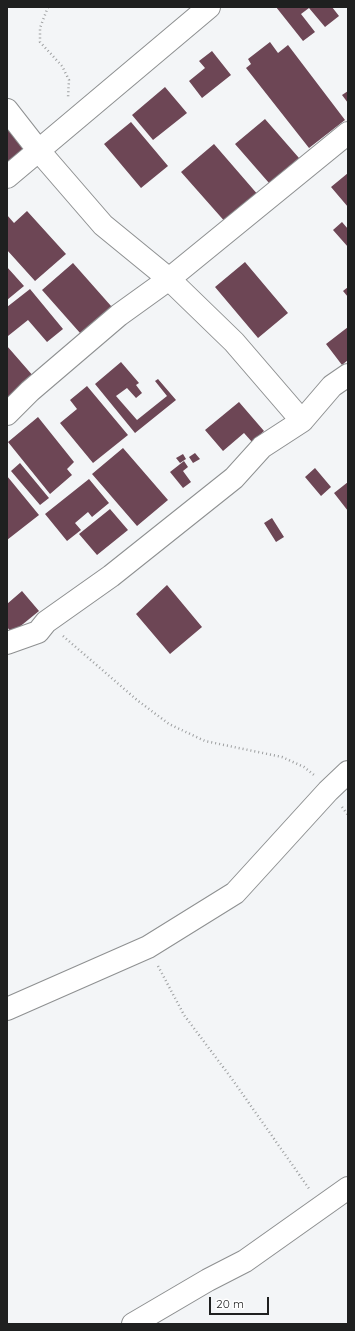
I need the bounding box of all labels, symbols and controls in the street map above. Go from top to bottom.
scale bar [211,1289,271,1315]
text: 20 m [216,1296,244,1311]

